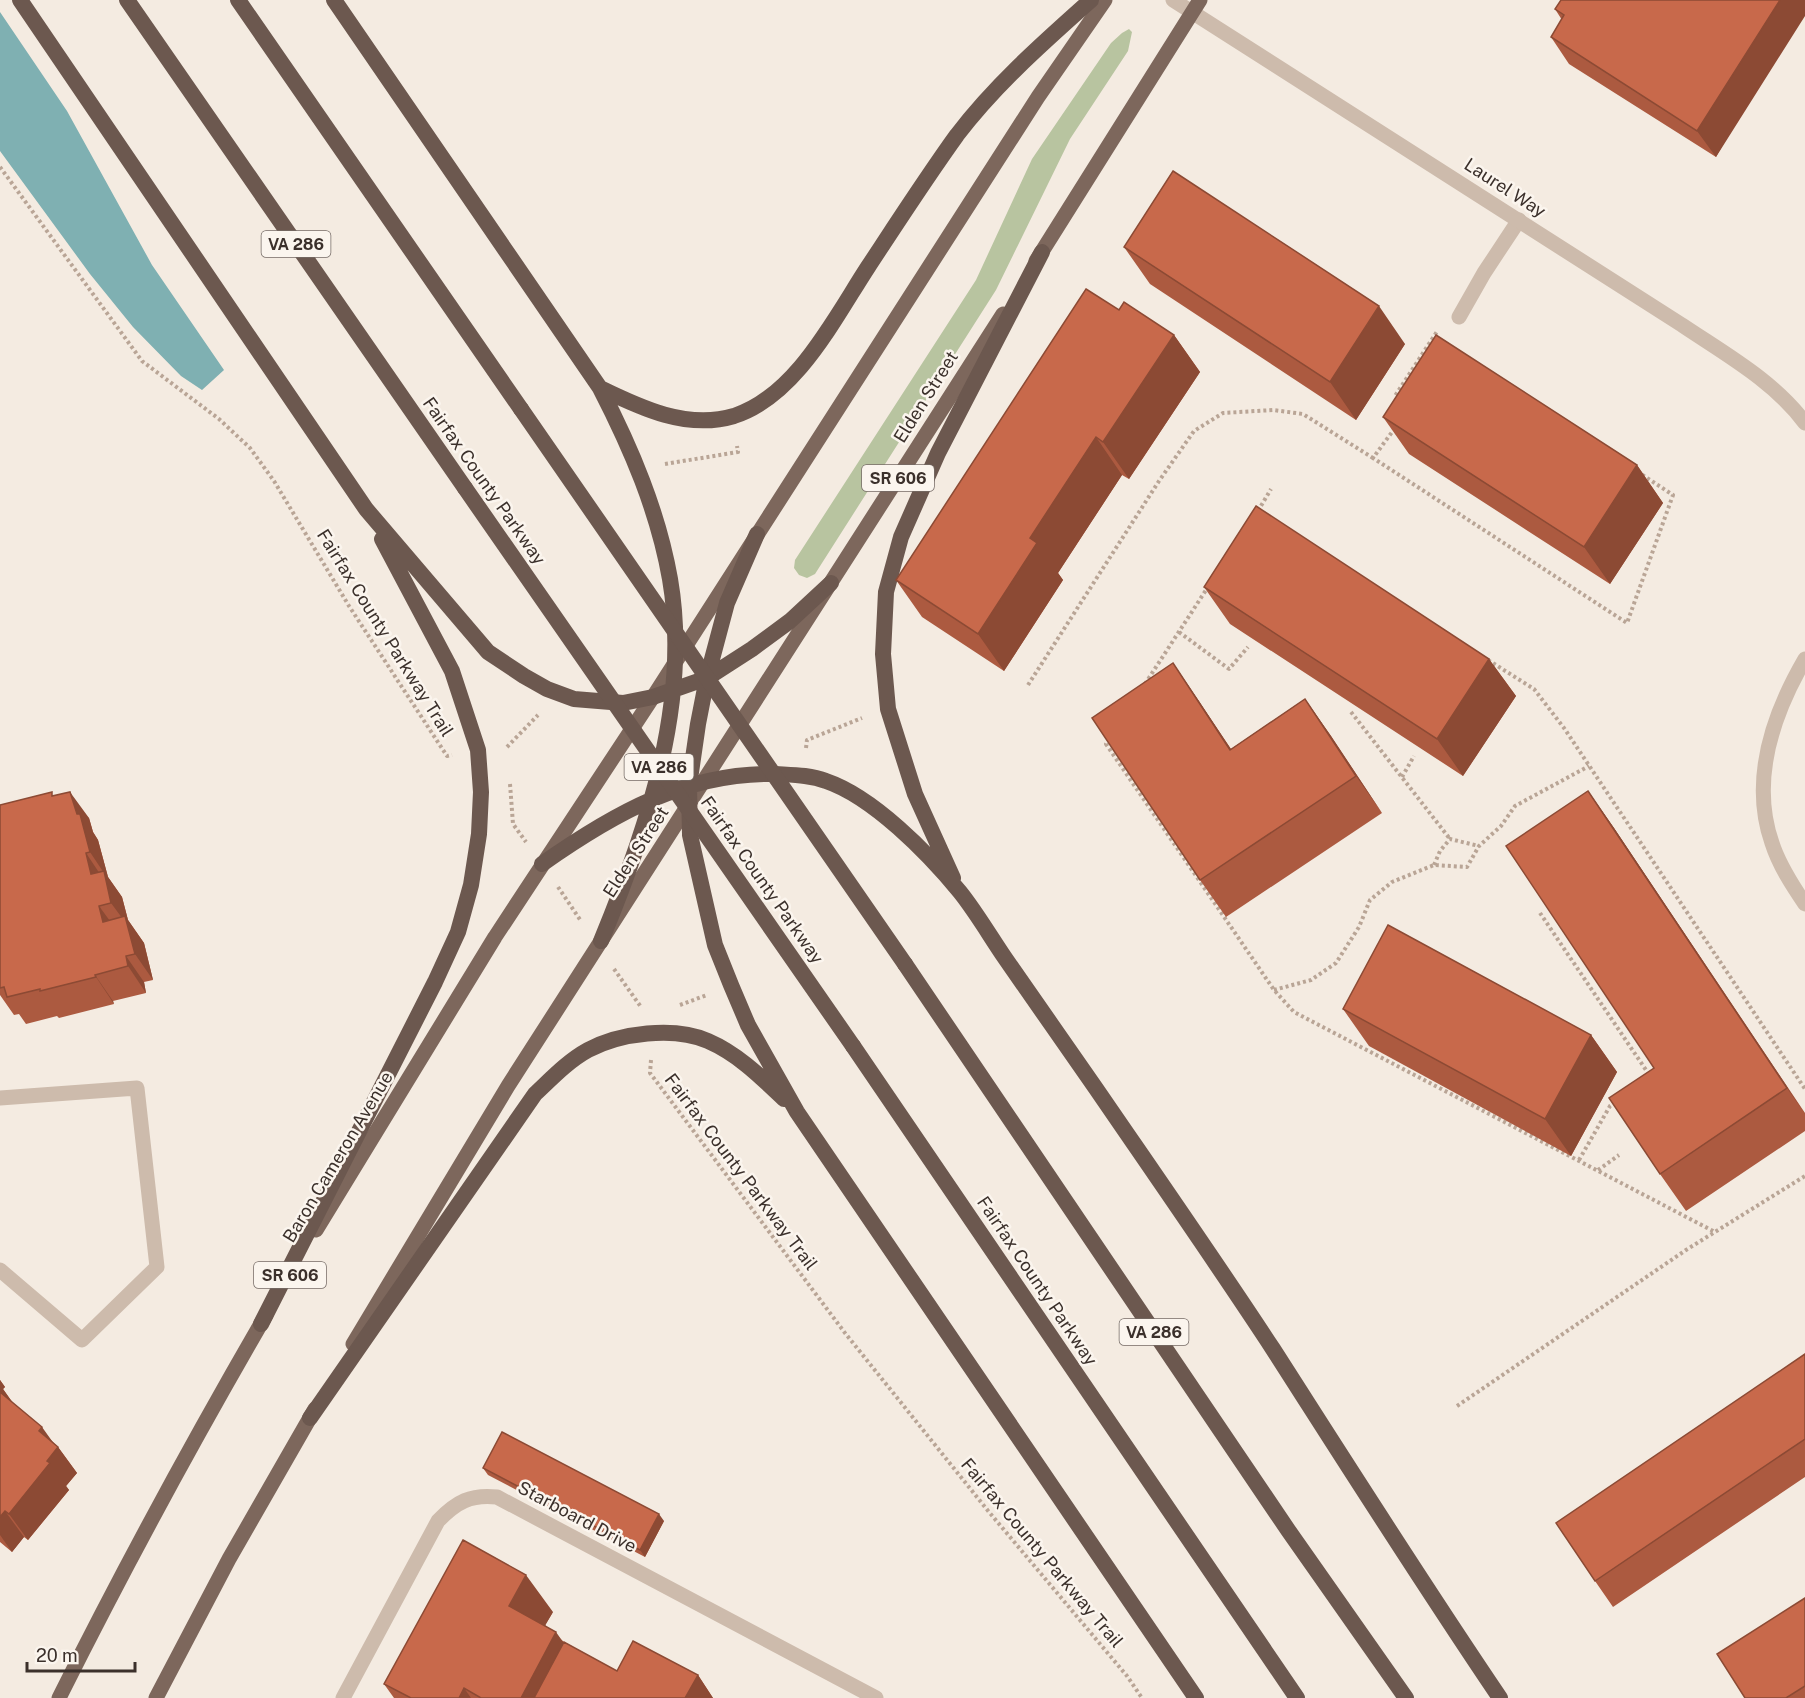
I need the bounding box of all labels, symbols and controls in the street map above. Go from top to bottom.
street label: Laurel Way [1461,154,1550,222]
road number: VA 286 [262,231,330,257]
street label: Elden Street [889,347,962,446]
street label: Fairfax County Parkway [419,393,550,569]
road number: SR 606 [862,465,934,491]
street label: Fairfax County Parkway Trail [313,525,458,740]
road number: VA 286 [624,754,694,780]
street label: Fairfax County Parkway [697,792,828,968]
street label: Elden Street [598,802,673,901]
street label: Baron Cameron Avenue [278,1068,397,1246]
street label: Fairfax County Parkway Trail [661,1069,822,1274]
street label: Fairfax County Parkway [973,1192,1102,1370]
road number: SR 606 [254,1262,326,1288]
road number: VA 286 [1120,1319,1188,1345]
street label: Fairfax County Parkway Trail [957,1454,1128,1652]
street label: Starboard Drive [514,1476,640,1557]
scale bar [27,1635,135,1673]
text: 20 m [36,1645,78,1666]

